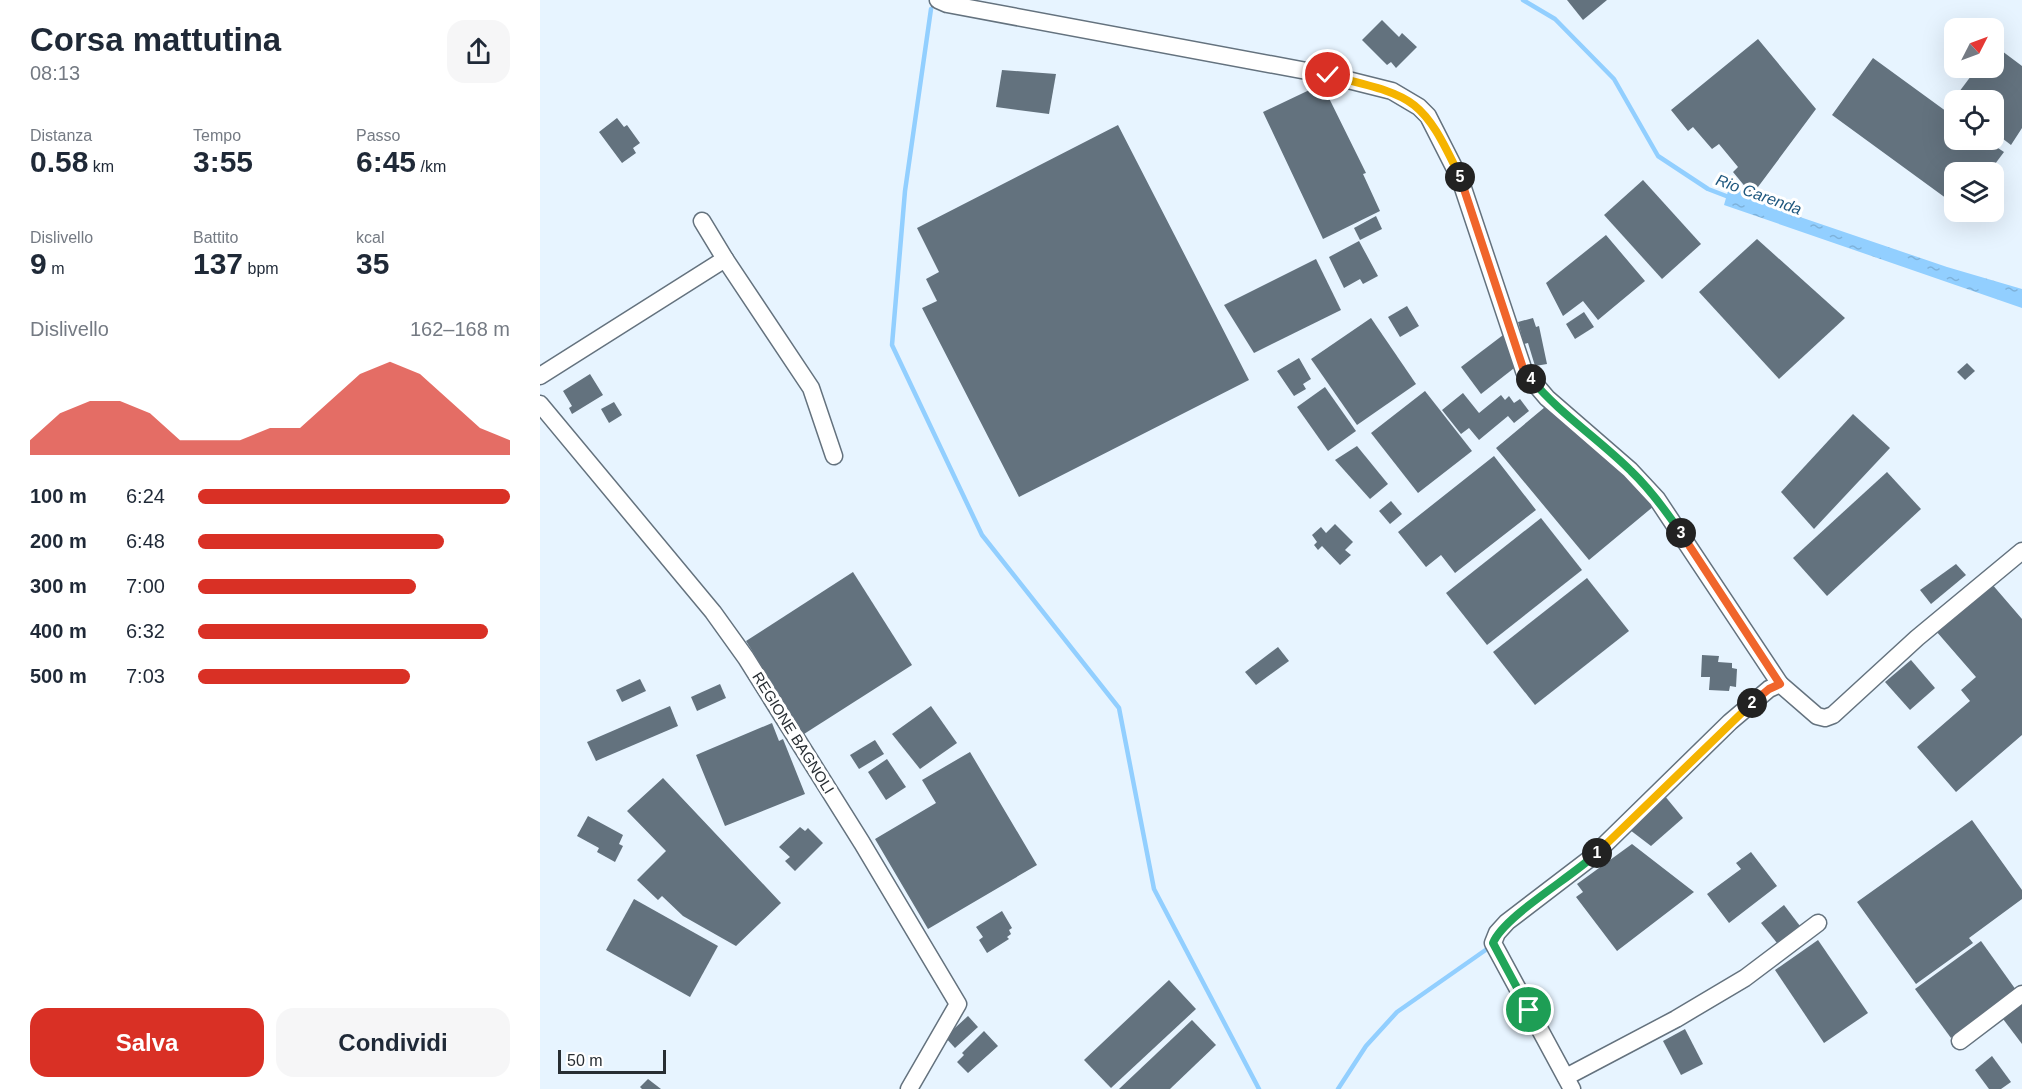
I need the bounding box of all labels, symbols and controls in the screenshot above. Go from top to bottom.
north arrow [1944,18,2004,78]
map controls [1944,18,2004,222]
button: share [447,20,510,83]
text: Corsa mattutina [30,21,281,58]
pin [1302,49,1353,100]
icon: check [1311,58,1344,91]
text: 08:13 [30,62,80,84]
button: locate [1944,90,2004,150]
text: Distanza [30,127,92,144]
text: Tempo [193,127,241,144]
text: Passo [356,127,400,144]
text: 0.58 [30,145,88,178]
text: 3:55 [193,145,253,178]
text: 6:45 [356,145,416,178]
text: km [88,158,114,175]
text: /km [416,158,446,175]
pin: 5 [1445,162,1475,192]
button: layers [1944,162,2004,222]
text: 5 [1456,168,1464,185]
water label: Rio Carenda [1714,171,1804,218]
text: Dislivello [30,229,93,246]
text: Battito [193,229,238,246]
text: kcal [356,229,384,246]
text: 9 [30,247,47,280]
text: 137 [193,247,243,280]
text: 35 [356,247,389,280]
text: m [47,260,64,277]
text: bpm [243,260,279,277]
text: Dislivello [30,318,109,340]
text: 162–168 m [410,318,510,340]
pin: 4 [1516,364,1546,394]
text: 4 [1527,370,1535,387]
text: 100 m [30,485,87,507]
text: 6:24 [126,485,165,507]
pin: 3 [1666,518,1696,548]
text: 3 [1677,524,1685,541]
text: 200 m [30,530,87,552]
text: 6:48 [126,530,165,552]
text: 300 m [30,575,87,597]
text: 7:00 [126,575,165,597]
text: 400 m [30,620,87,642]
text: 6:32 [126,620,165,642]
text: 500 m [30,665,87,687]
text: 7:03 [126,665,165,687]
street label: REGIONE BAGNOLI [749,669,838,797]
pin: 2 [1737,688,1767,718]
text: 2 [1748,694,1756,711]
pin: 1 [1582,838,1612,868]
text: 1 [1593,844,1601,861]
pin [1503,984,1554,1035]
icon: arrive [1512,993,1545,1026]
button: Salva [30,1008,264,1077]
button: Condividi [276,1008,510,1077]
scale bar [558,1047,666,1074]
text: 50 m [567,1052,603,1069]

